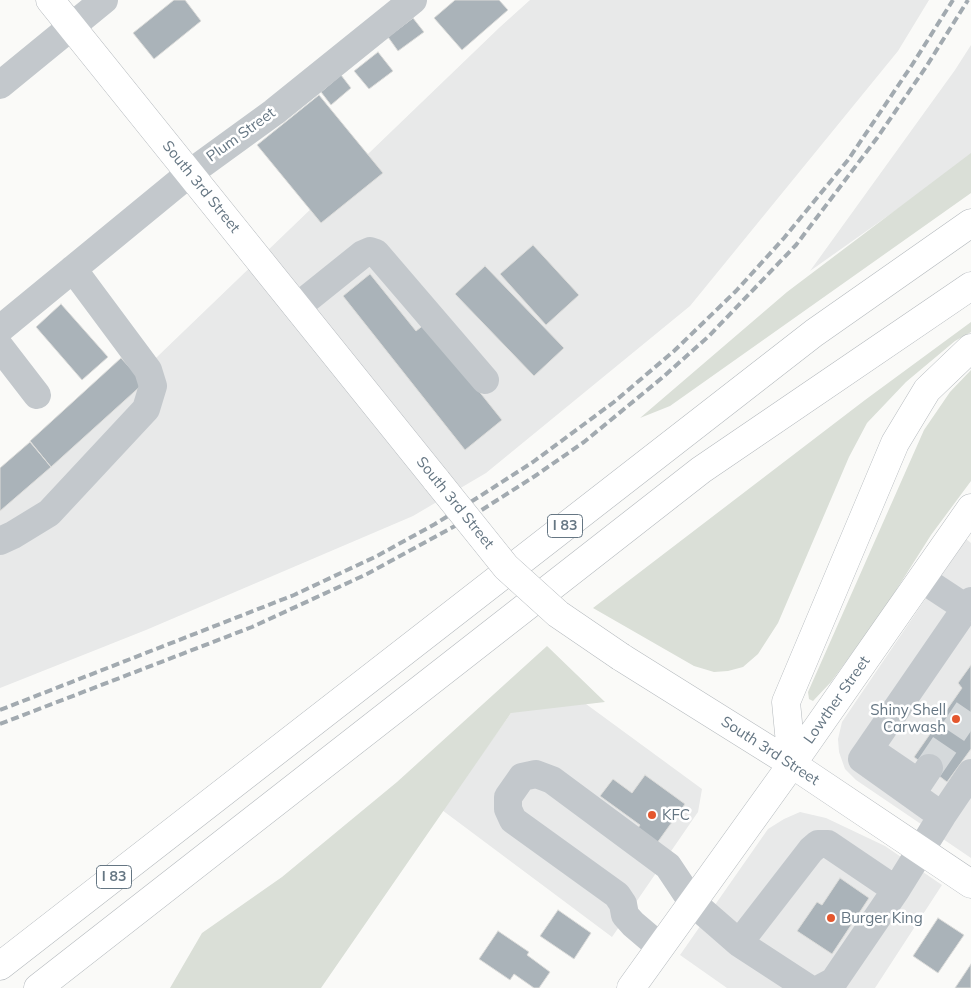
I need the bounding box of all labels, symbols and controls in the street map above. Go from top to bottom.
street label: Plum Street [203,104,279,166]
street label: South 3rd Street [158,137,244,237]
street label: South 3rd Street [412,453,498,553]
road number: I 83 [548,514,582,538]
street label: Lowther Street [800,653,874,747]
place label: Shiny Shell Carwash [870,701,946,736]
street label: South 3rd Street [718,713,822,789]
marker: Shiny Shell Carwash [950,713,962,725]
place label: KFC [662,806,690,824]
marker: KFC [646,809,658,821]
road number: I 83 [96,866,132,889]
place label: Burger King [841,909,923,927]
marker: Burger King [825,912,837,924]

